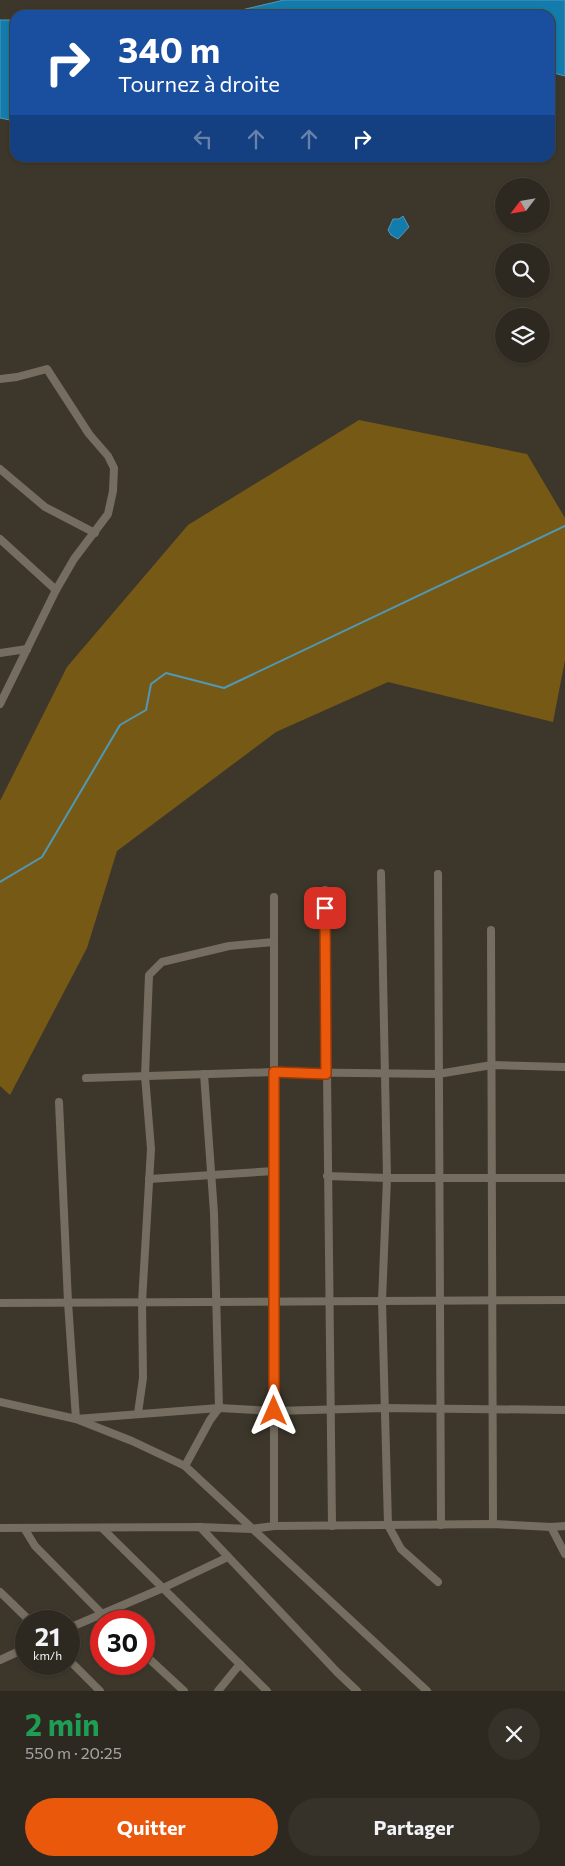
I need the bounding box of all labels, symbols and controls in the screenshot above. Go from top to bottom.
text: 340 m [118,27,220,70]
icon: right [35,30,100,95]
text: Tournez à droite [118,70,280,97]
icon: left [189,125,217,153]
icon: ahead [242,125,270,153]
icon: ahead [295,125,323,153]
icon: right [348,125,376,153]
north arrow [495,178,550,232]
map controls [495,178,550,363]
button: search [495,243,550,298]
button: layers [495,308,550,363]
pin [304,887,346,929]
icon: arrive [311,894,339,922]
position arrow [247,1384,299,1436]
speed limit sign: 30 [90,1610,155,1675]
text: 21 [35,1621,60,1651]
text: km/h [33,1648,62,1662]
text: 2 min [25,1705,100,1742]
button: close [488,1708,540,1760]
text: 550 m · 20:25 [25,1743,122,1762]
button: Quitter [25,1798,278,1856]
button: Partager [288,1798,540,1856]

